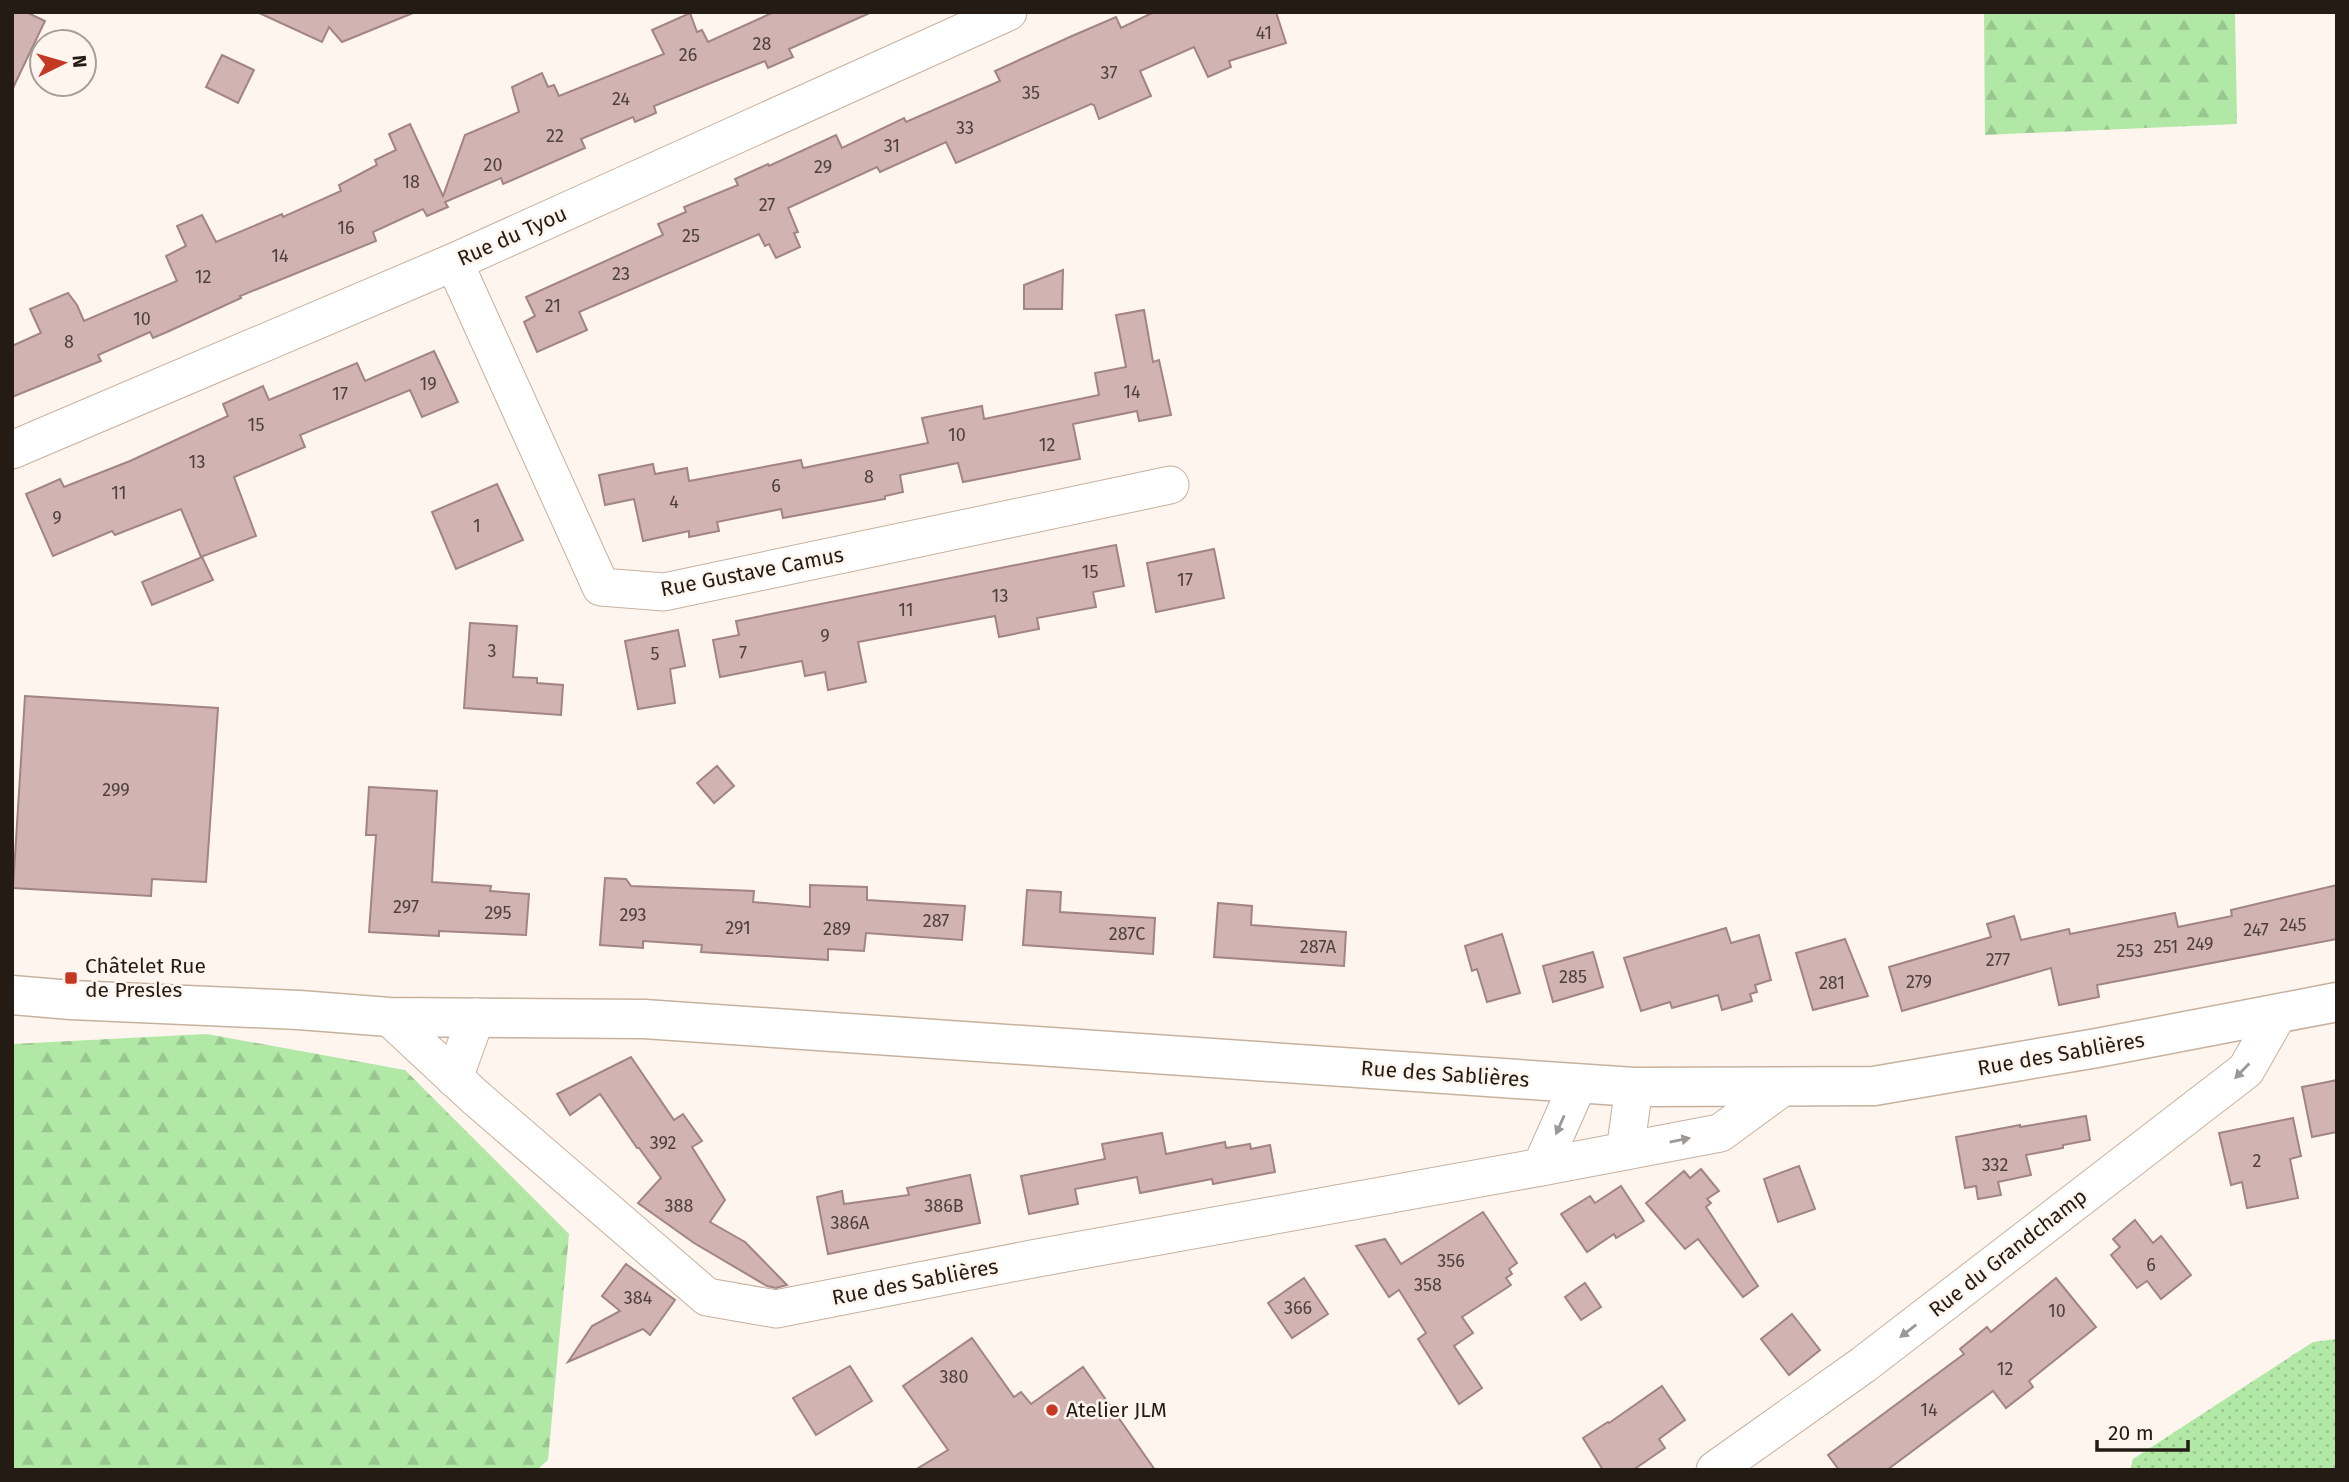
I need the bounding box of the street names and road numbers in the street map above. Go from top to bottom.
street label: Rue du Tyou [453,200,571,272]
street label: Rue Gustave Camus [658,541,846,603]
street label: Rue des Sablières [1976,1026,2147,1081]
street label: Rue des Sablières [1360,1055,1530,1093]
street label: Rue du Grandchamp [1924,1183,2092,1323]
street label: Rue des Sablières [830,1253,1001,1311]

